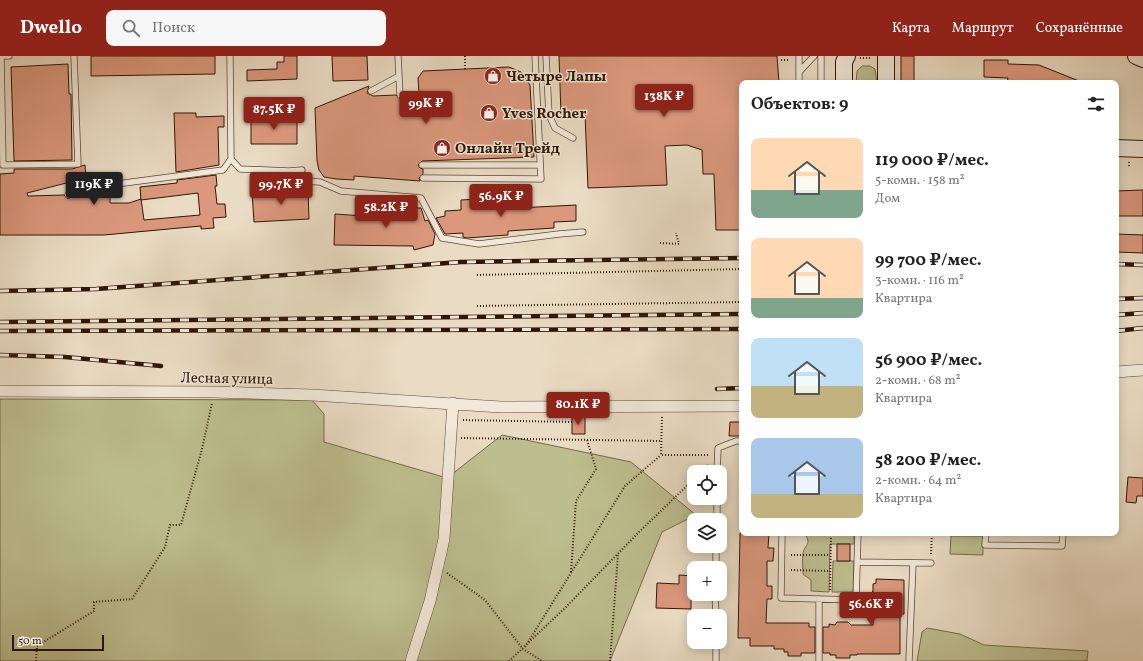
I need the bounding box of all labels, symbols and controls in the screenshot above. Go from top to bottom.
search box [106,10,386,46]
text: Dwello [20,15,82,41]
icon: search [120,17,142,39]
text: Поиск [152,18,195,39]
text: Карта [892,19,930,38]
text: Маршрут [952,19,1014,38]
text: Сохранённые [1036,19,1123,38]
shop icon: Четыре Лапы [483,66,503,86]
place label: Четыре Лапы [506,67,607,88]
pin: 138K ₽ [631,84,697,118]
text: 138K ₽ [644,88,684,106]
pin: 99K ₽ [398,91,454,125]
text: Объектов: 9 [751,93,848,116]
icon: filters [1085,93,1107,115]
text: 99K ₽ [408,95,444,113]
pin: 87.5K ₽ [237,97,311,131]
text: 87.5K ₽ [253,101,295,119]
shop icon: Yves Rocher [479,103,499,123]
place label: Yves Rocher [502,104,586,125]
shop icon: Онлайн Трейд [432,138,452,158]
place label: Онлайн Трейд [455,139,560,160]
text: 119 000 ₽/мес. [875,149,989,172]
icon: home [783,154,831,202]
pin: 119K ₽ [61,172,127,206]
pin: 99.7K ₽ [244,172,318,206]
text: 5-комн. · 158 m² [875,172,965,190]
text: 119K ₽ [75,176,113,194]
text: 99.7K ₽ [259,176,303,194]
pin: 56.9K ₽ [464,184,538,218]
text: 56.9K ₽ [478,188,524,206]
text: Дом [875,190,900,208]
pin: 58.2K ₽ [349,195,423,229]
text: 58.2K ₽ [364,199,408,217]
text: 99 700 ₽/мес. [875,249,982,272]
icon: home [783,254,831,302]
text: 3-комн. · 116 m² [875,272,964,290]
text: Квартира [875,290,932,308]
text: 56 900 ₽/мес. [875,349,982,372]
icon: home [783,354,831,402]
street label: Лесная улица [180,368,273,391]
text: 2-комн. · 68 m² [875,372,961,390]
text: Квартира [875,390,932,408]
pin: 80.1K ₽ [541,392,615,426]
text: 80.1K ₽ [556,396,600,414]
text: 58 200 ₽/мес. [875,449,981,472]
icon: home [783,454,831,502]
map controls [687,465,727,649]
button: locate [687,465,727,505]
text: 2-комн. · 64 m² [875,472,961,490]
text: Квартира [875,490,932,508]
button: layers [687,513,727,553]
button: + [687,561,727,601]
pin: 56.6K ₽ [834,592,908,626]
text: 56.6K ₽ [848,596,894,614]
button: − [687,609,727,649]
scale bar [12,633,104,652]
text: 50 m [18,634,42,649]

